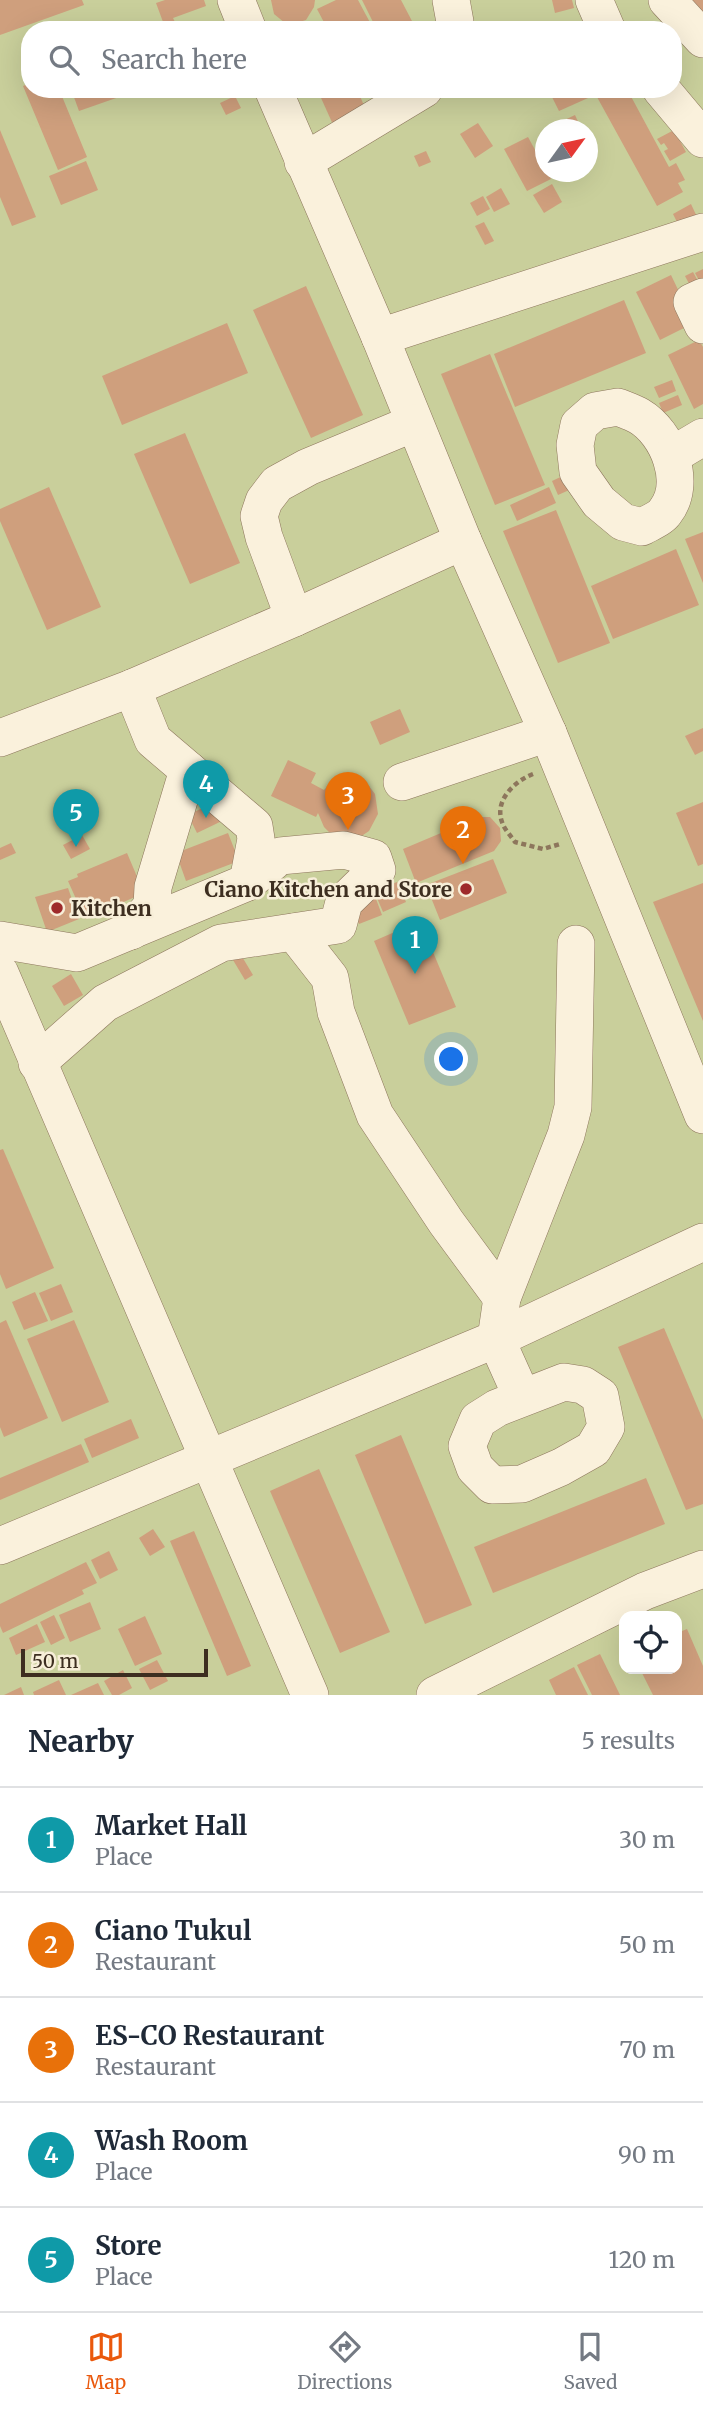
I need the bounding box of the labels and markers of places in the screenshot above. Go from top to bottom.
pin: 4 [183,760,229,818]
pin: 3 [325,772,371,830]
pin: 5 [53,789,99,847]
pin: 2 [440,806,486,864]
place label: Ciano Kitchen and Store [204,876,452,903]
marker: Ciano Kitchen and Store [458,881,474,897]
place label: Kitchen [71,895,152,922]
marker: Kitchen [49,900,65,916]
pin: 1 [392,916,438,974]

